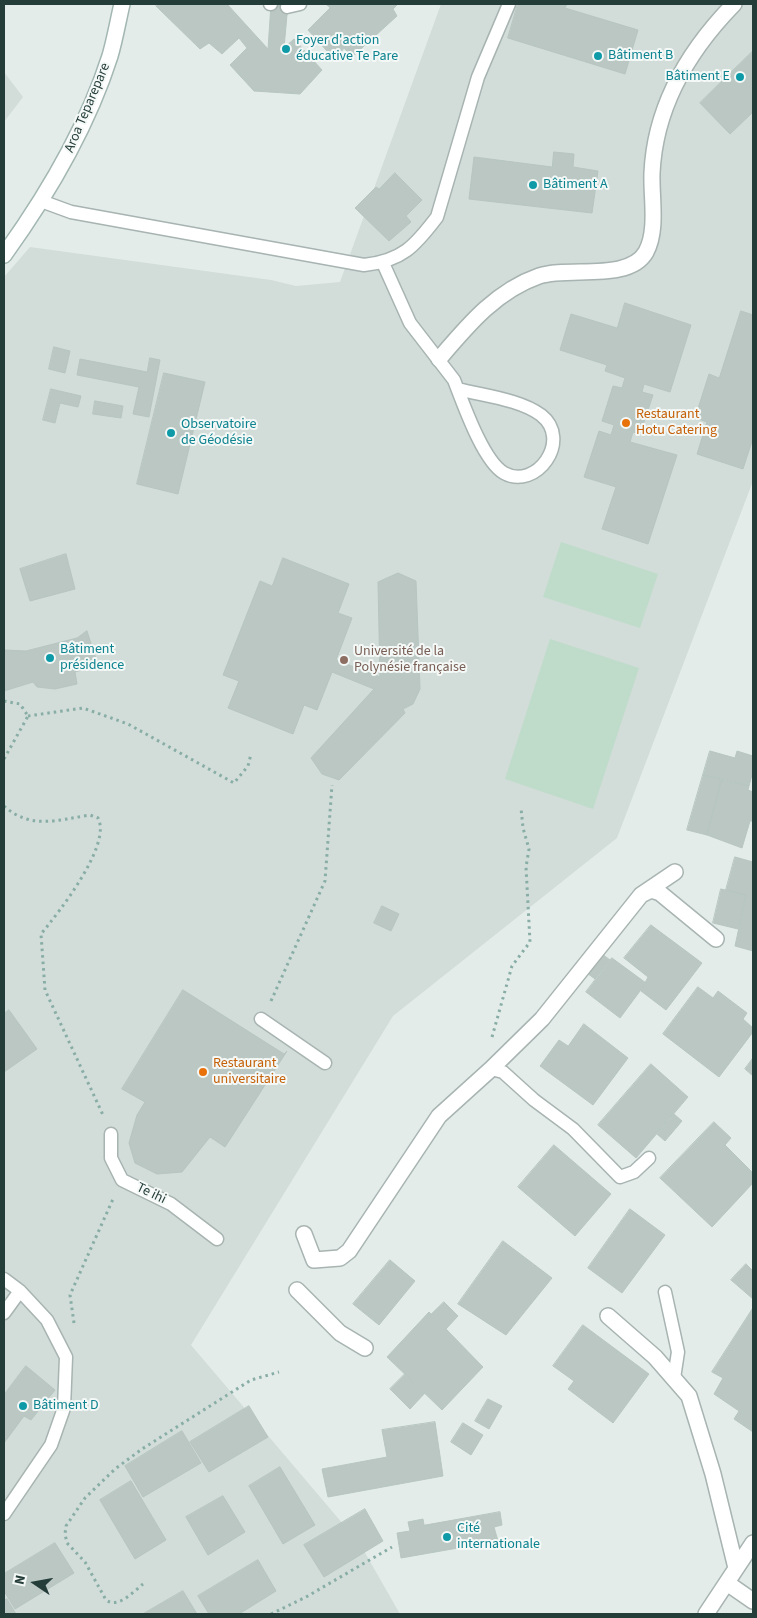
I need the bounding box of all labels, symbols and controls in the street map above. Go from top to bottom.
place label: Foyer d'action éducative Te Pare [296,33,398,65]
marker: Foyer d'action éducative Te Pare [280,43,292,55]
place label: Bâtiment B [608,48,673,64]
marker: Bâtiment B [592,50,604,62]
street label: Aroa Teparepare [62,61,114,155]
place label: Bâtiment E [666,69,730,85]
marker: Bâtiment E [734,71,746,83]
place label: Bâtiment A [543,177,608,193]
marker: Bâtiment A [527,179,539,191]
place label: Restaurant Hotu Catering [636,407,717,440]
place label: Observatoire de Géodésie [181,417,256,450]
marker: Restaurant Hotu Catering [620,417,632,429]
marker: Observatoire de Géodésie [165,427,177,439]
place label: Bâtiment présidence [60,642,124,674]
place label: Université de la Polynésie française [354,644,466,676]
marker: Bâtiment présidence [44,652,56,664]
marker: Université de la Polynésie française [338,654,350,666]
place label: Restaurant universitaire [213,1056,286,1088]
marker: Restaurant universitaire [197,1066,209,1078]
street label: Te ihi [133,1180,169,1208]
place label: Bâtiment D [33,1398,99,1414]
marker: Bâtiment D [17,1400,29,1412]
place label: Cité internationale [457,1521,540,1554]
marker: Cité internationale [441,1531,453,1543]
north arrow [10,1558,60,1608]
text: N [10,1573,31,1587]

